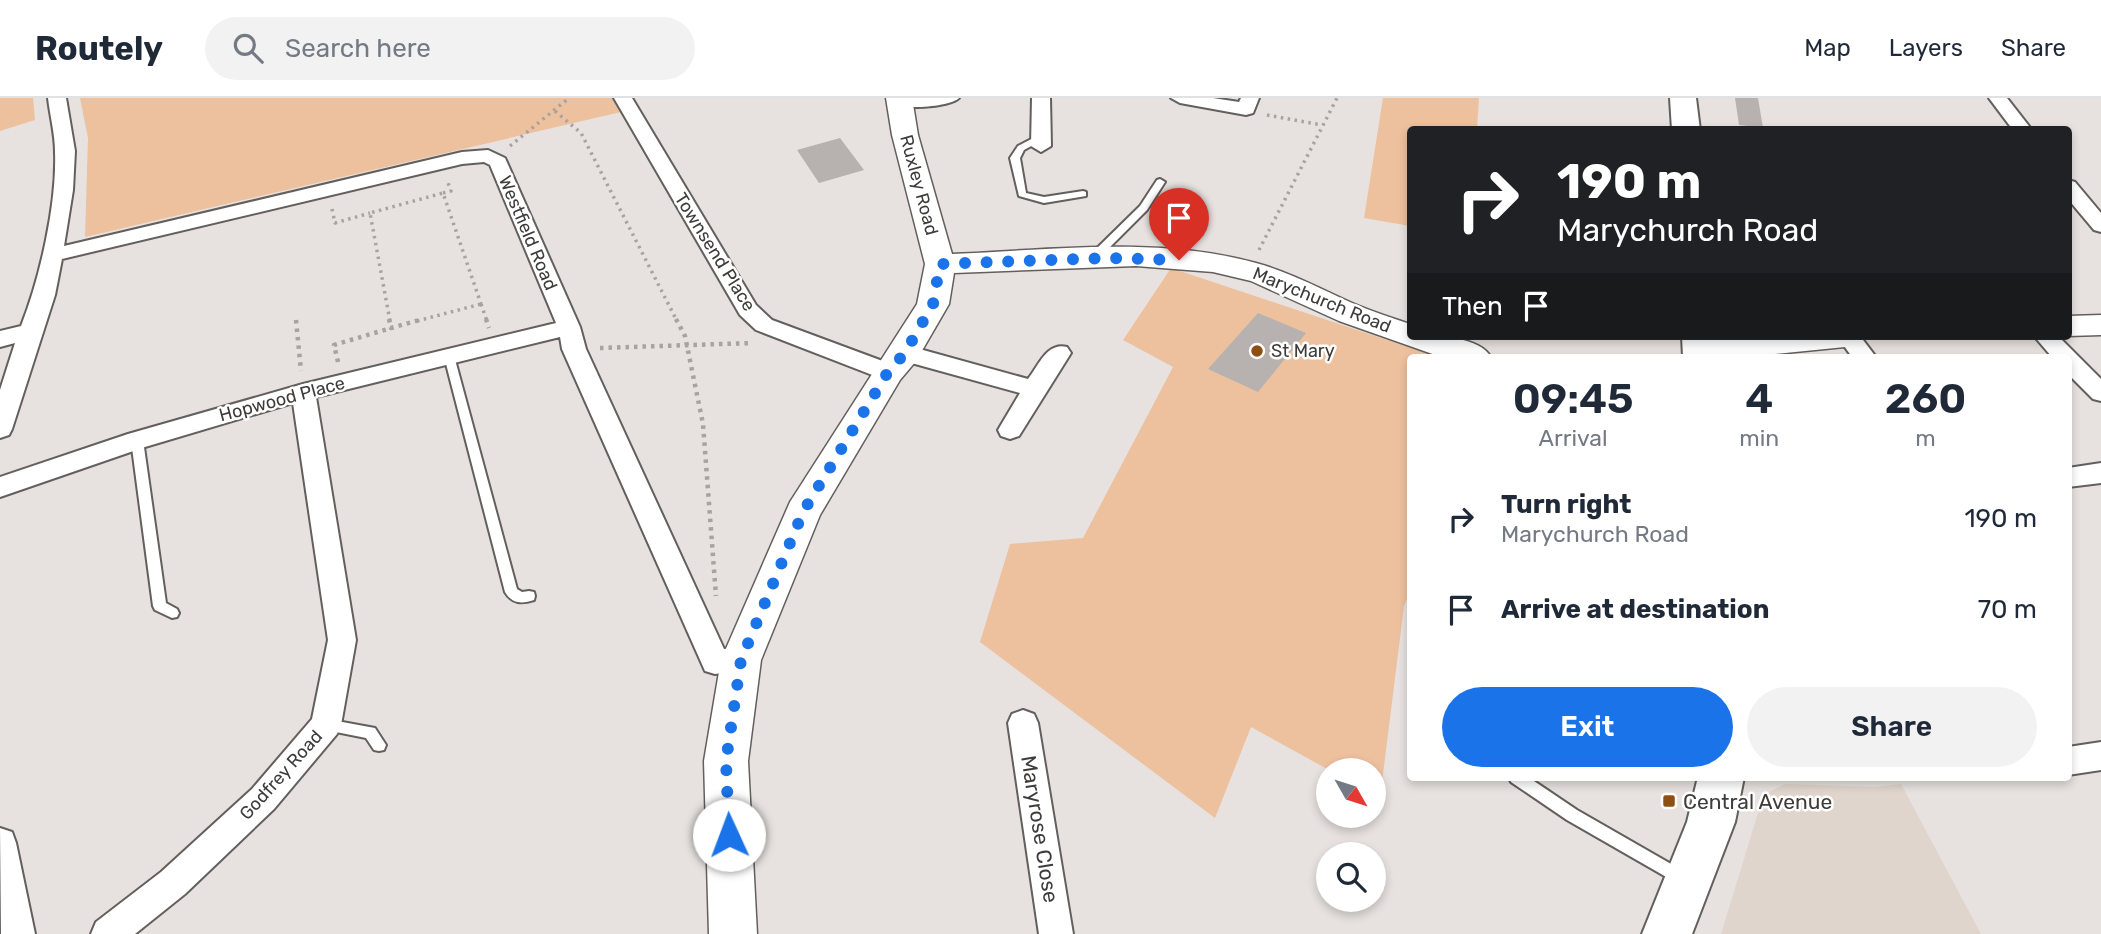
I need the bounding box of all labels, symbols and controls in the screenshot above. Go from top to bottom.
search box [205,17,695,80]
text: Routely [35,29,163,68]
icon: search [229,29,267,67]
text: Search here [285,33,431,64]
text: Map [1804,34,1851,62]
text: Layers [1889,34,1963,62]
text: Share [2001,34,2066,62]
street label: Ruxley Road [895,132,943,238]
text: 190 m [1557,152,1701,210]
icon: right [1442,154,1533,245]
street label: Westfield Road [494,172,562,294]
pin [1149,188,1209,260]
street label: Townsend Place [670,189,760,315]
icon: arrive [1160,199,1198,237]
text: Marychurch Road [1557,211,1818,249]
street label: Marychurch Road [1250,262,1394,338]
icon: arrive [1517,287,1555,325]
text: Then [1442,291,1503,322]
place label: St Mary [1271,340,1335,362]
marker: St Mary [1249,343,1265,359]
street label: Hopwood Place [217,372,347,426]
text: 09:45 [1513,374,1634,424]
text: 4 [1745,374,1773,424]
text: 260 [1885,374,1966,424]
text: Arrival [1539,424,1608,452]
text: min [1739,424,1779,452]
text: m [1915,424,1936,452]
text: Turn right [1501,489,1631,520]
icon: right [1442,500,1480,538]
text: 190 m [1964,503,2037,534]
text: Marychurch Road [1501,520,1689,548]
icon: arrive [1442,591,1480,629]
text: Arrive at destination [1501,594,1769,625]
text: 70 m [1978,594,2037,625]
button: Exit [1442,687,1733,767]
button: Share [1747,687,2037,767]
street label: Godfrey Road [235,726,327,824]
street label: Maryrose Close [1016,754,1064,904]
north arrow [1316,758,1386,828]
map controls [1316,758,1386,912]
place label: Central Avenue [1683,789,1832,814]
marker: Central Avenue [1661,793,1677,809]
position arrow [692,798,766,872]
button: search [1316,842,1386,912]

